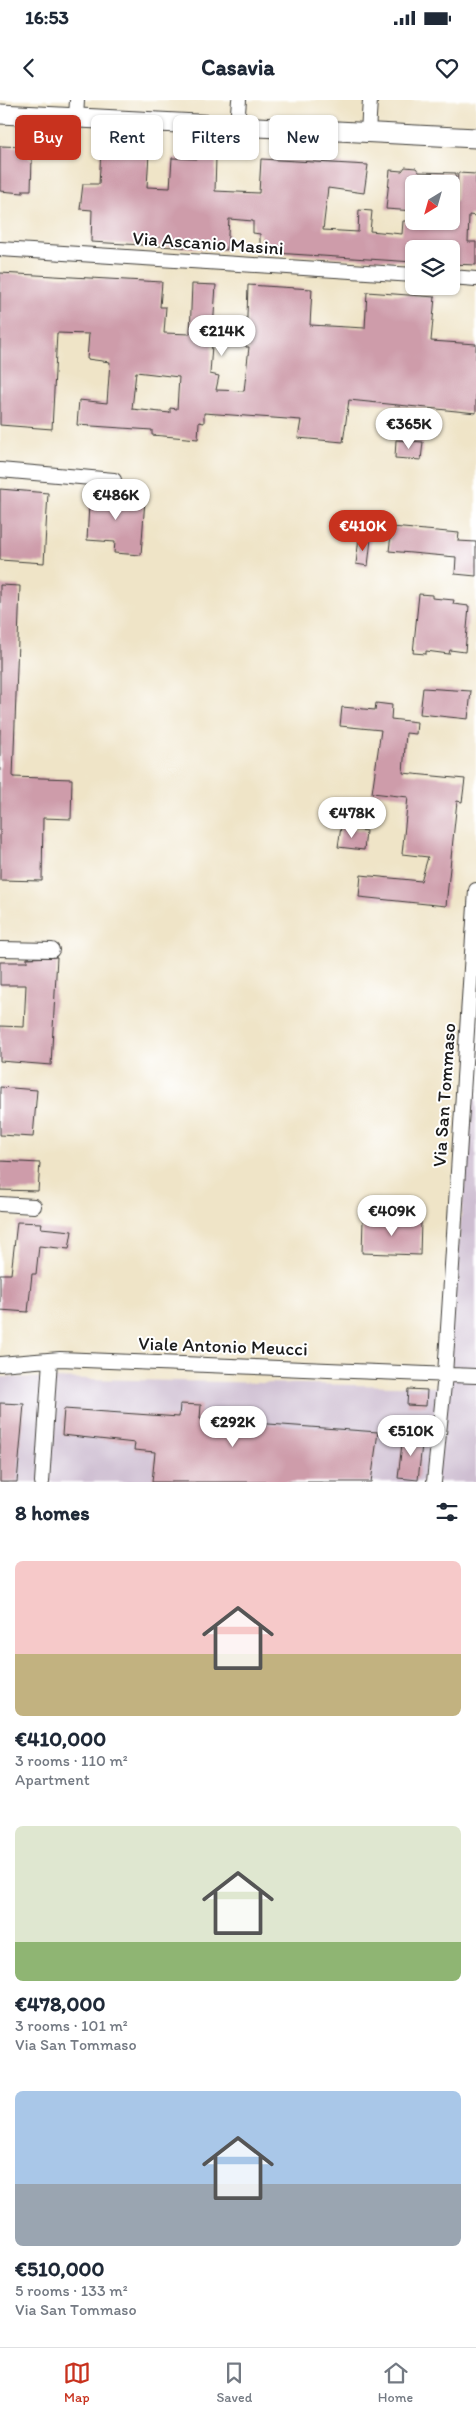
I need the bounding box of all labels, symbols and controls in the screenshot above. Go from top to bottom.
text: 16:53 [25,6,69,29]
icon: back [15,54,43,82]
text: Casavia [201,54,275,81]
icon: heart [433,54,461,82]
chip: Buy [15,115,81,160]
chip: Rent [91,115,163,160]
chip: Filters [173,115,259,160]
chip: New [269,115,338,160]
north arrow [405,175,460,230]
map controls [405,175,460,295]
street label: Via Ascanio Masini [132,226,284,260]
button: layers [405,240,460,295]
pin: €214K [187,314,257,357]
text: €214K [200,321,244,340]
pin: €365K [374,408,444,450]
text: €365K [387,414,431,433]
pin: €486K [81,478,151,521]
text: €486K [93,485,139,504]
pin: €410K [328,510,398,552]
text: €410K [340,516,386,535]
pin: €478K [317,796,387,839]
text: €478K [329,803,375,822]
street label: Via San Tommaso [427,1022,461,1168]
pin: €409K [357,1194,427,1237]
text: €409K [368,1201,416,1220]
street label: Viale Antonio Meucci [138,1332,308,1360]
pin: €292K [198,1406,268,1448]
text: €292K [211,1412,255,1431]
pin: €510K [376,1414,446,1457]
text: €510K [388,1421,434,1440]
icon: filters [433,1498,461,1526]
text: 8 homes [15,1500,90,1525]
icon: home [193,1593,283,1683]
text: €410,000 [15,1726,106,1751]
text: 3 rooms · 110 m² [15,1751,128,1770]
text: Apartment [15,1770,90,1789]
icon: home [193,1858,283,1948]
text: €478,000 [15,1991,105,2016]
text: 3 rooms · 101 m² [15,2016,128,2035]
text: Via San Tommaso [15,2035,137,2054]
icon: home [193,2123,283,2213]
text: €510,000 [15,2256,104,2281]
text: 5 rooms · 133 m² [15,2281,128,2300]
text: Via San Tommaso [15,2300,137,2319]
tab: Map [63,2359,91,2406]
tab: Saved [216,2359,252,2406]
tab: Home [378,2359,413,2406]

